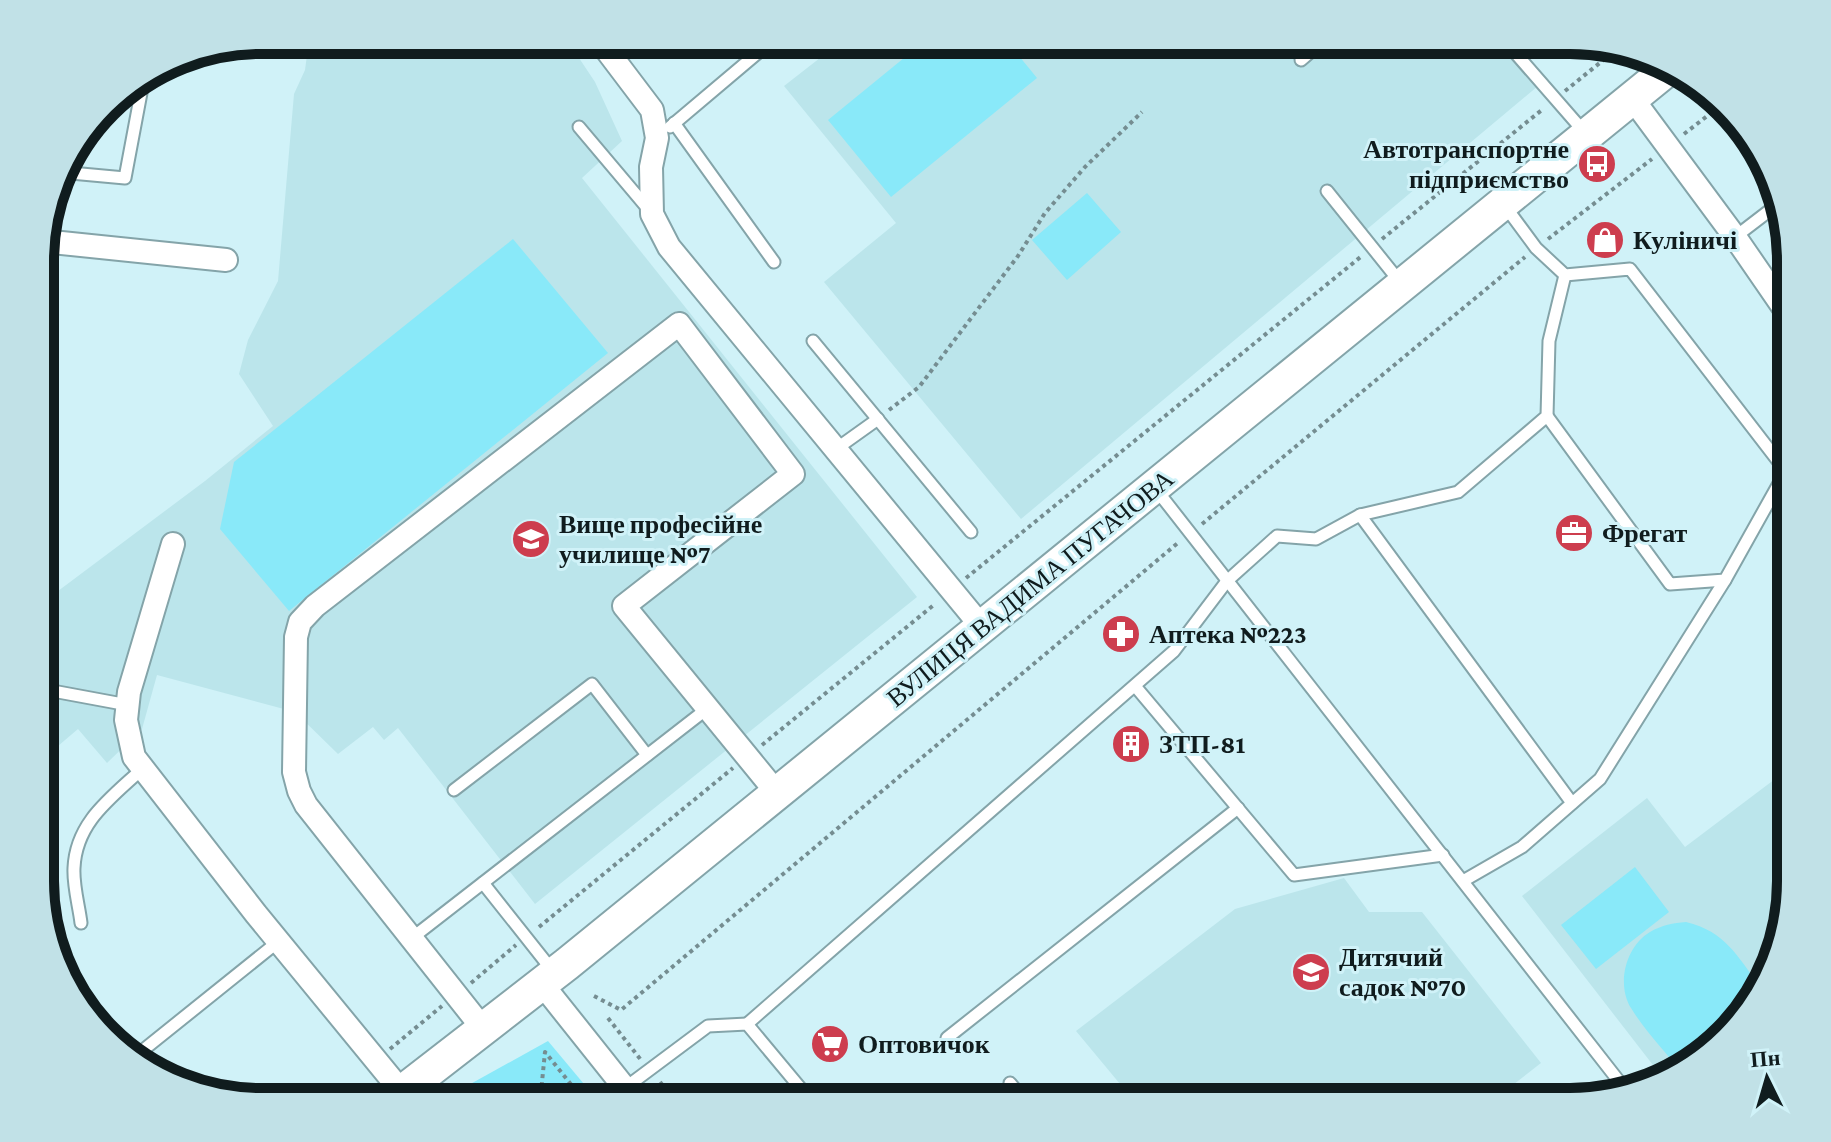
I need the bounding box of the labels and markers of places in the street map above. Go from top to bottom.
place label: Автотранспортне підприємство [1363,135,1569,194]
bus stop icon: Автотранспортне підприємство [1576,143,1618,185]
shop icon: Куліничі [1584,219,1626,261]
place label: Куліничі [1633,226,1737,255]
place label: Вище професійне училище №7 [559,510,762,569]
office icon: Фрегат [1553,512,1595,554]
school or university icon: Вище професійне училище №7 [510,518,552,560]
place label: Фрегат [1602,519,1687,548]
pharmacy icon: Аптека №223 [1100,613,1142,655]
place label: Аптека №223 [1149,620,1307,649]
building icon: ЗТП-81 [1110,723,1152,765]
place label: ЗТП-81 [1159,730,1245,759]
place label: Дитячий садок №70 [1339,943,1466,1002]
school or university icon: Дитячий садок №70 [1290,951,1332,993]
supermarket icon: Оптовичок [809,1023,851,1065]
place label: Оптовичок [858,1030,990,1059]

